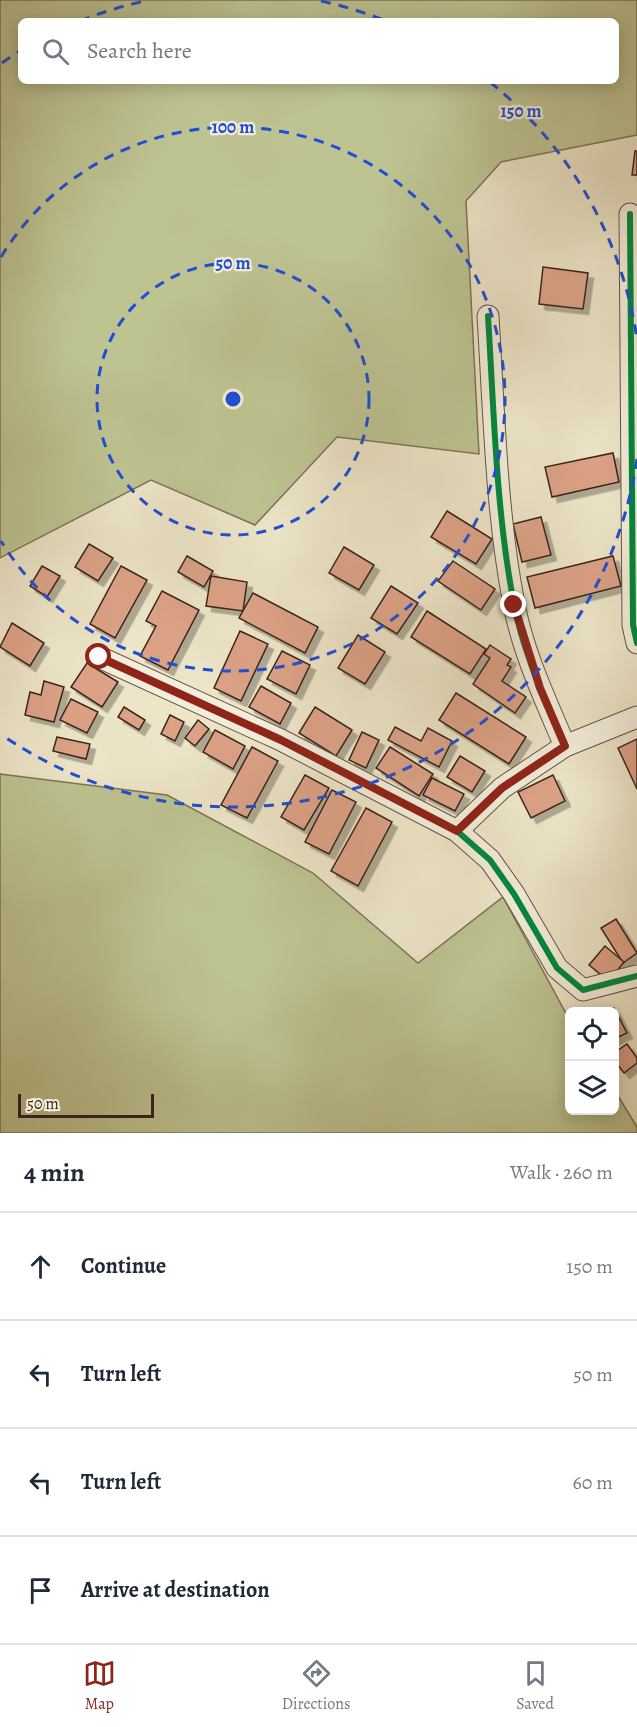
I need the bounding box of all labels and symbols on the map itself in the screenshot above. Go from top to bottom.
text: 150 m [500,99,542,123]
text: 100 m [212,115,254,139]
text: 50 m [216,251,250,275]
centre of rings [223,389,243,409]
route end [500,591,526,617]
route start [85,643,111,669]
scale bar [18,1091,154,1118]

